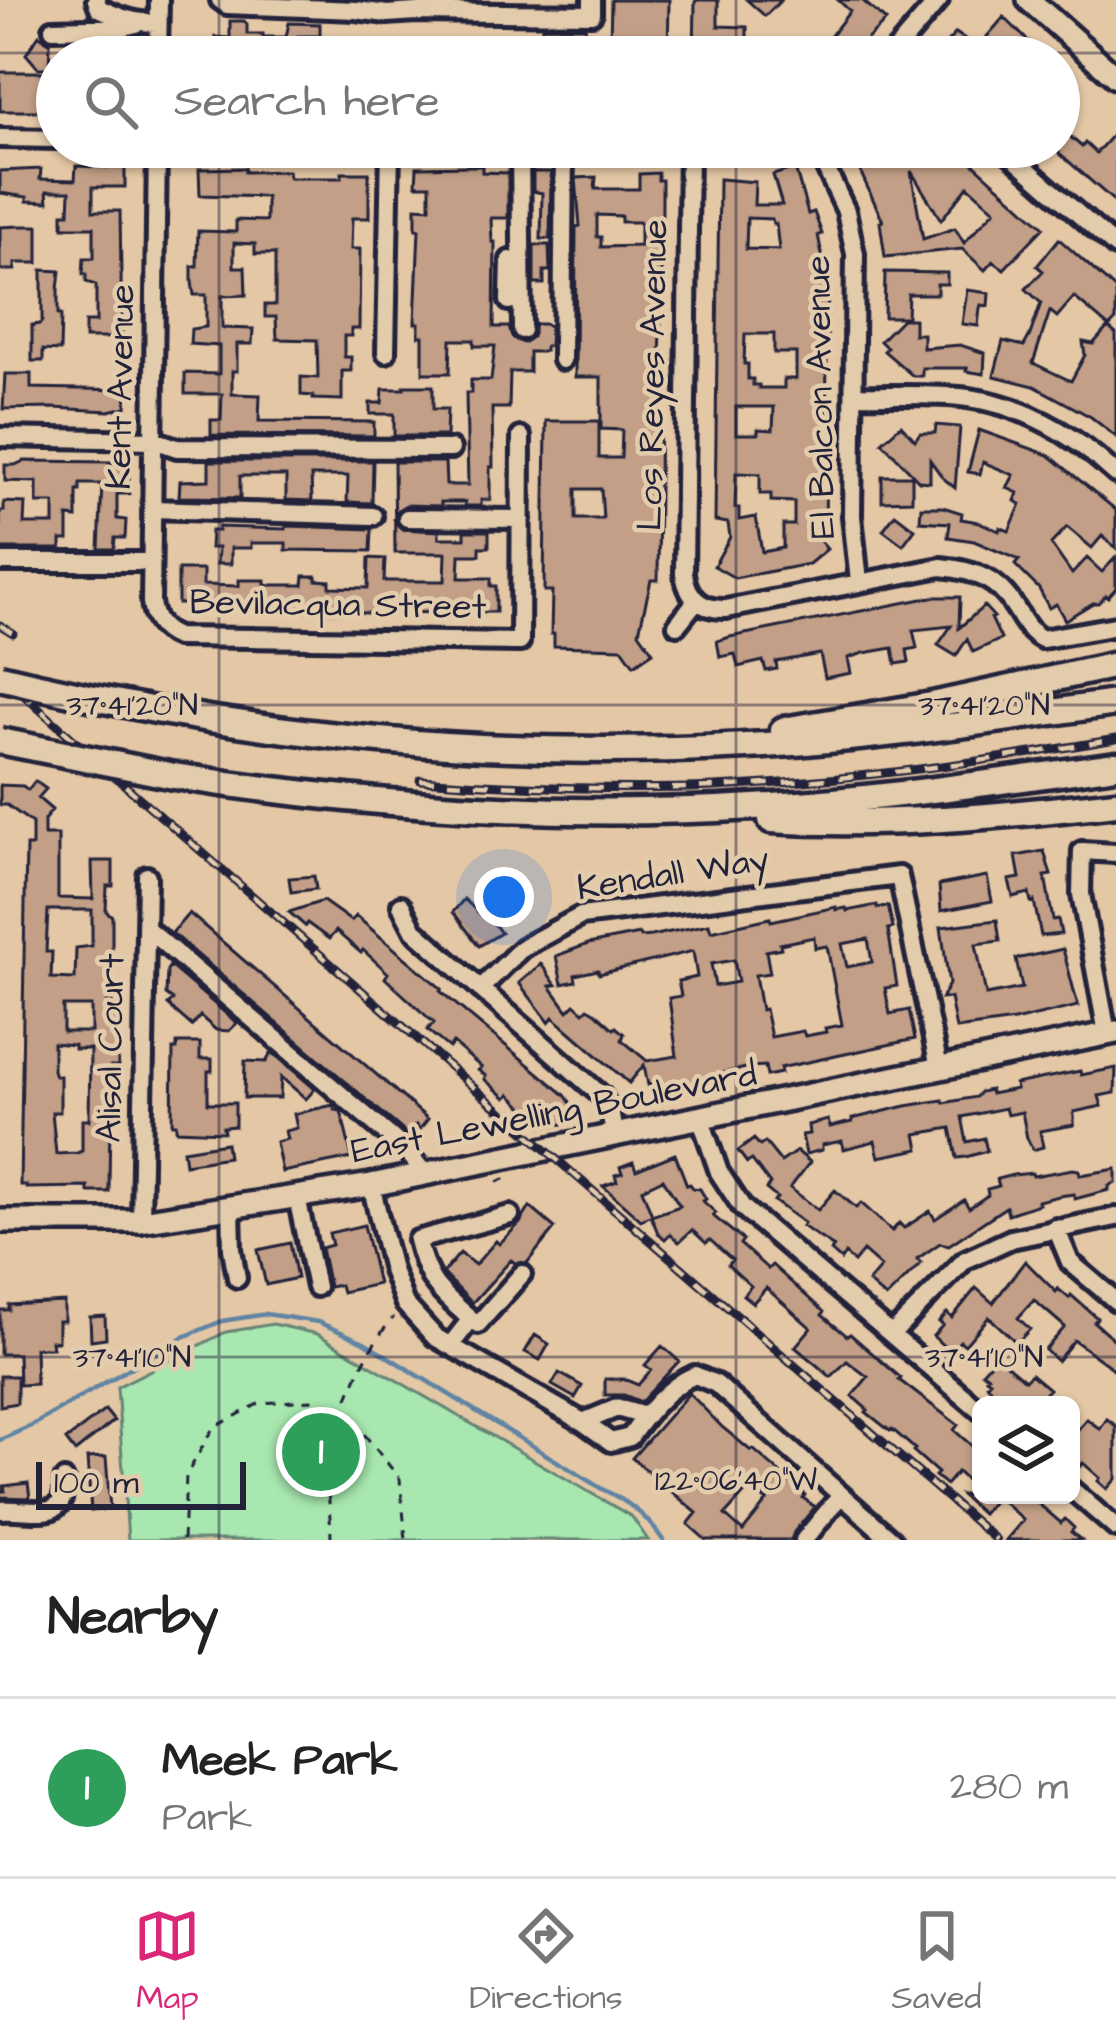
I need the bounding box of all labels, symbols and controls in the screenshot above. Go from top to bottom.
search box [36,36,1080,168]
icon: search [78,69,144,135]
text: Search here [174,71,440,133]
street label: Los Reyes Avenue [625,219,681,531]
street label: El Balcon Avenue [793,255,849,539]
street label: Kent Avenue [94,284,148,490]
street label: Bevilacqua Street [189,577,487,633]
text: 37°41'20"N [66,685,198,727]
text: 37°41'20"N [918,685,1050,727]
street label: Kendall Way [573,834,773,914]
your location [474,867,534,927]
street label: Alisal Court [84,953,138,1143]
street label: East Lewelling Boulevard [347,1049,761,1178]
text: 37°41'10"N [73,1337,191,1379]
text: 37°41'10"N [925,1337,1043,1379]
map controls [972,1396,1080,1504]
button: layers [972,1396,1080,1504]
pin: 1 [282,1407,360,1497]
scale bar [36,1456,246,1509]
text: 100 m [54,1460,139,1506]
text: 122°06'40"W [655,1460,817,1502]
text: Nearby [48,1583,218,1654]
text: Meek Park [162,1730,398,1792]
text: 1 [85,1761,90,1815]
text: 280 m [950,1761,1068,1815]
text: Park [162,1792,252,1846]
tab: Map [134,1903,200,2021]
tab: Directions [469,1903,623,2021]
tab: Saved [892,1903,982,2021]

